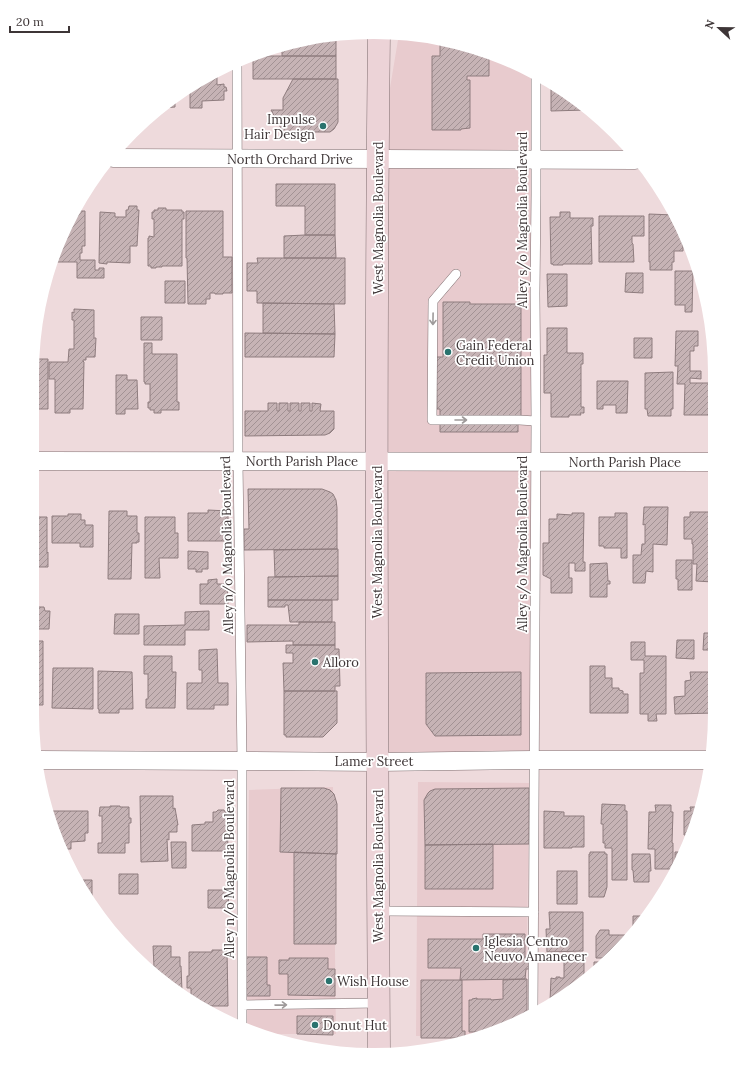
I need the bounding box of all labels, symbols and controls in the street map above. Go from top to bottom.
scale bar [10,8,69,34]
north arrow [699,8,739,48]
text: 20 m [16,14,44,29]
text: N [702,17,718,31]
place label: Impulse Hair Design [244,111,315,143]
marker: Impulse Hair Design [318,121,328,131]
street label: Alley s/o Magnolia Boulevard [514,132,531,309]
street label: West Magnolia Boulevard [370,141,387,295]
street label: North Orchard Drive [227,151,353,168]
one-way arrow [429,312,437,325]
place label: Gain Federal Credit Union [456,337,535,369]
marker: Gain Federal Credit Union [443,347,453,357]
one-way arrow [454,416,467,424]
street label: North Parish Place [246,453,358,470]
street label: North Parish Place [569,454,681,471]
street label: Alley n/o Magnolia Boulevard [217,455,237,635]
street label: Alley s/o Magnolia Boulevard [514,456,531,633]
street label: West Magnolia Boulevard [369,465,386,619]
place label: Alloro [322,654,359,671]
marker: Alloro [310,657,320,667]
street label: Lamer Street [334,753,414,770]
street label: Alley n/o Magnolia Boulevard [221,780,238,959]
street label: West Magnolia Boulevard [370,789,387,943]
place label: Iglesia Centro Neuvo Amanecer [484,933,587,965]
marker: Iglesia Centro Neuvo Amanecer [471,943,481,953]
place label: Wish House [337,973,409,990]
marker: Wish House [324,976,334,986]
one-way arrow [274,1001,287,1009]
place label: Donut Hut [323,1017,387,1034]
marker: Donut Hut [310,1020,320,1030]

